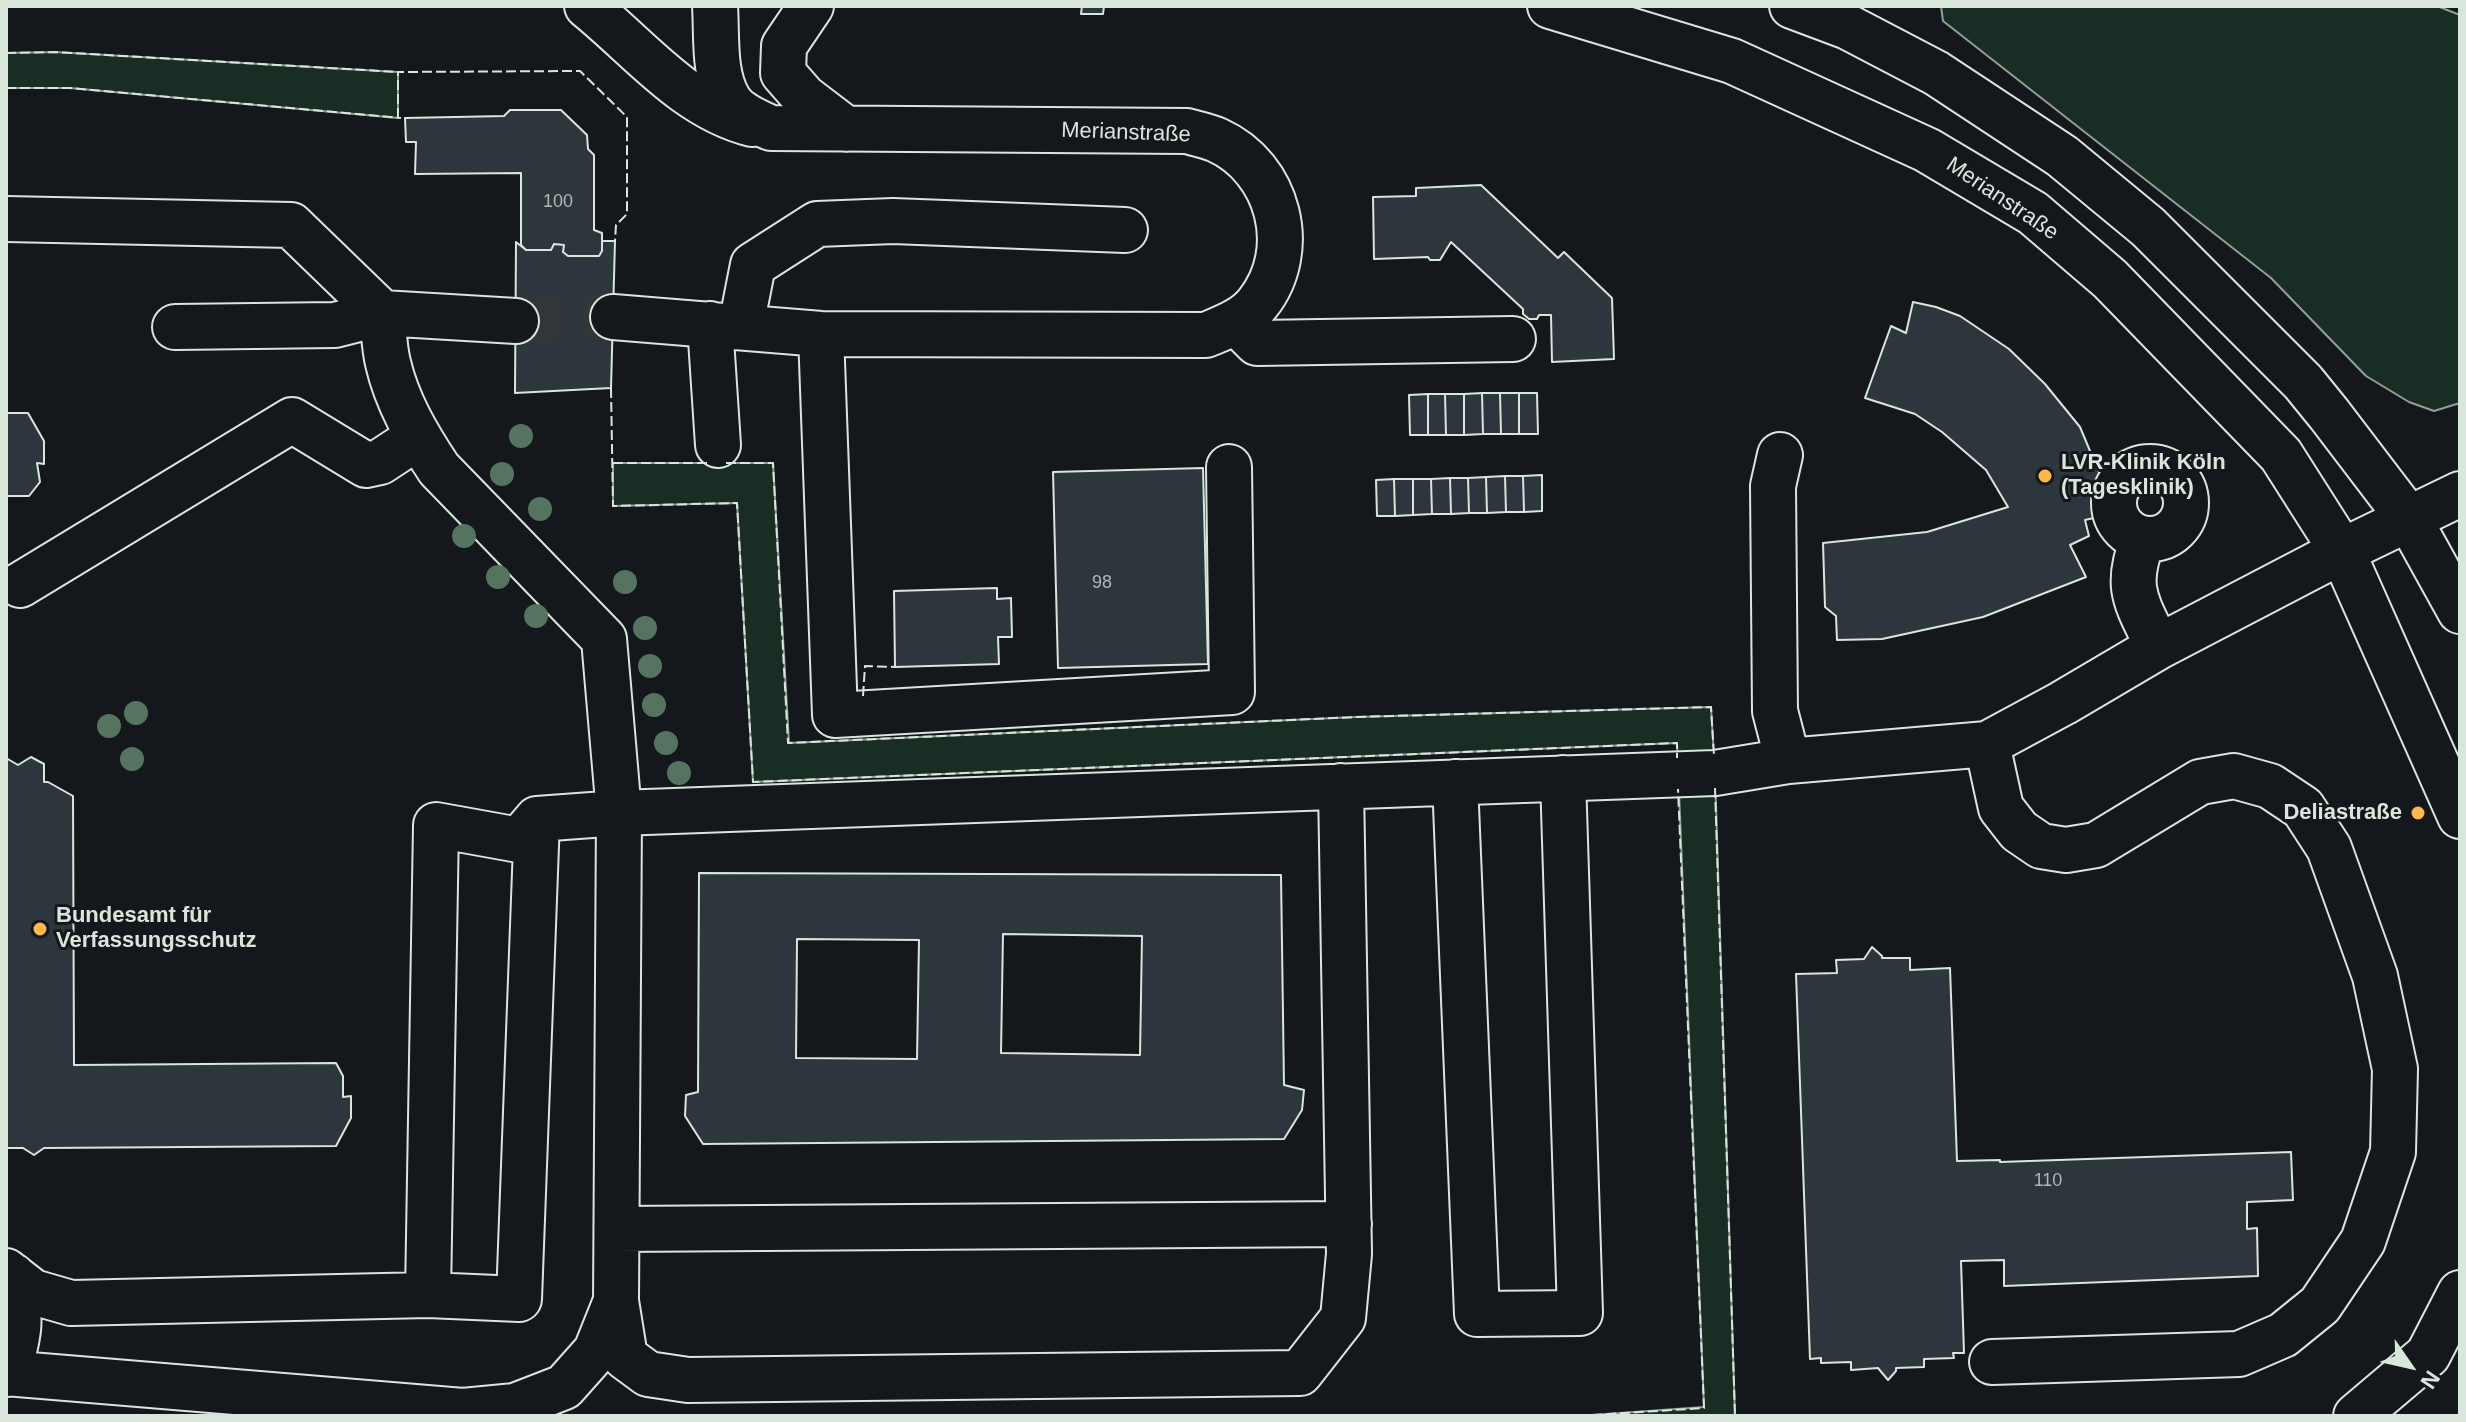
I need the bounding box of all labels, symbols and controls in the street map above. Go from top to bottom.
street label: Merianstraße [1061,118,1191,148]
street label: Merianstraße [1941,152,2063,246]
house number: 100 [543,191,573,213]
place label: LVR-Klinik Köln (Tagesklinik) [2061,450,2226,502]
marker: LVR-Klinik Köln (Tagesklinik) [2036,467,2054,485]
house number: 98 [1092,572,1112,594]
place label: Deliastraße [2283,800,2402,826]
marker: Deliastraße [2409,804,2427,822]
place label: Bundesamt für Verfassungsschutz [56,903,257,954]
marker: Bundesamt für Verfassungsschutz [31,920,49,938]
house number: 110 [2034,1170,2062,1192]
north arrow [2370,1326,2450,1406]
text: N [2416,1366,2445,1393]

